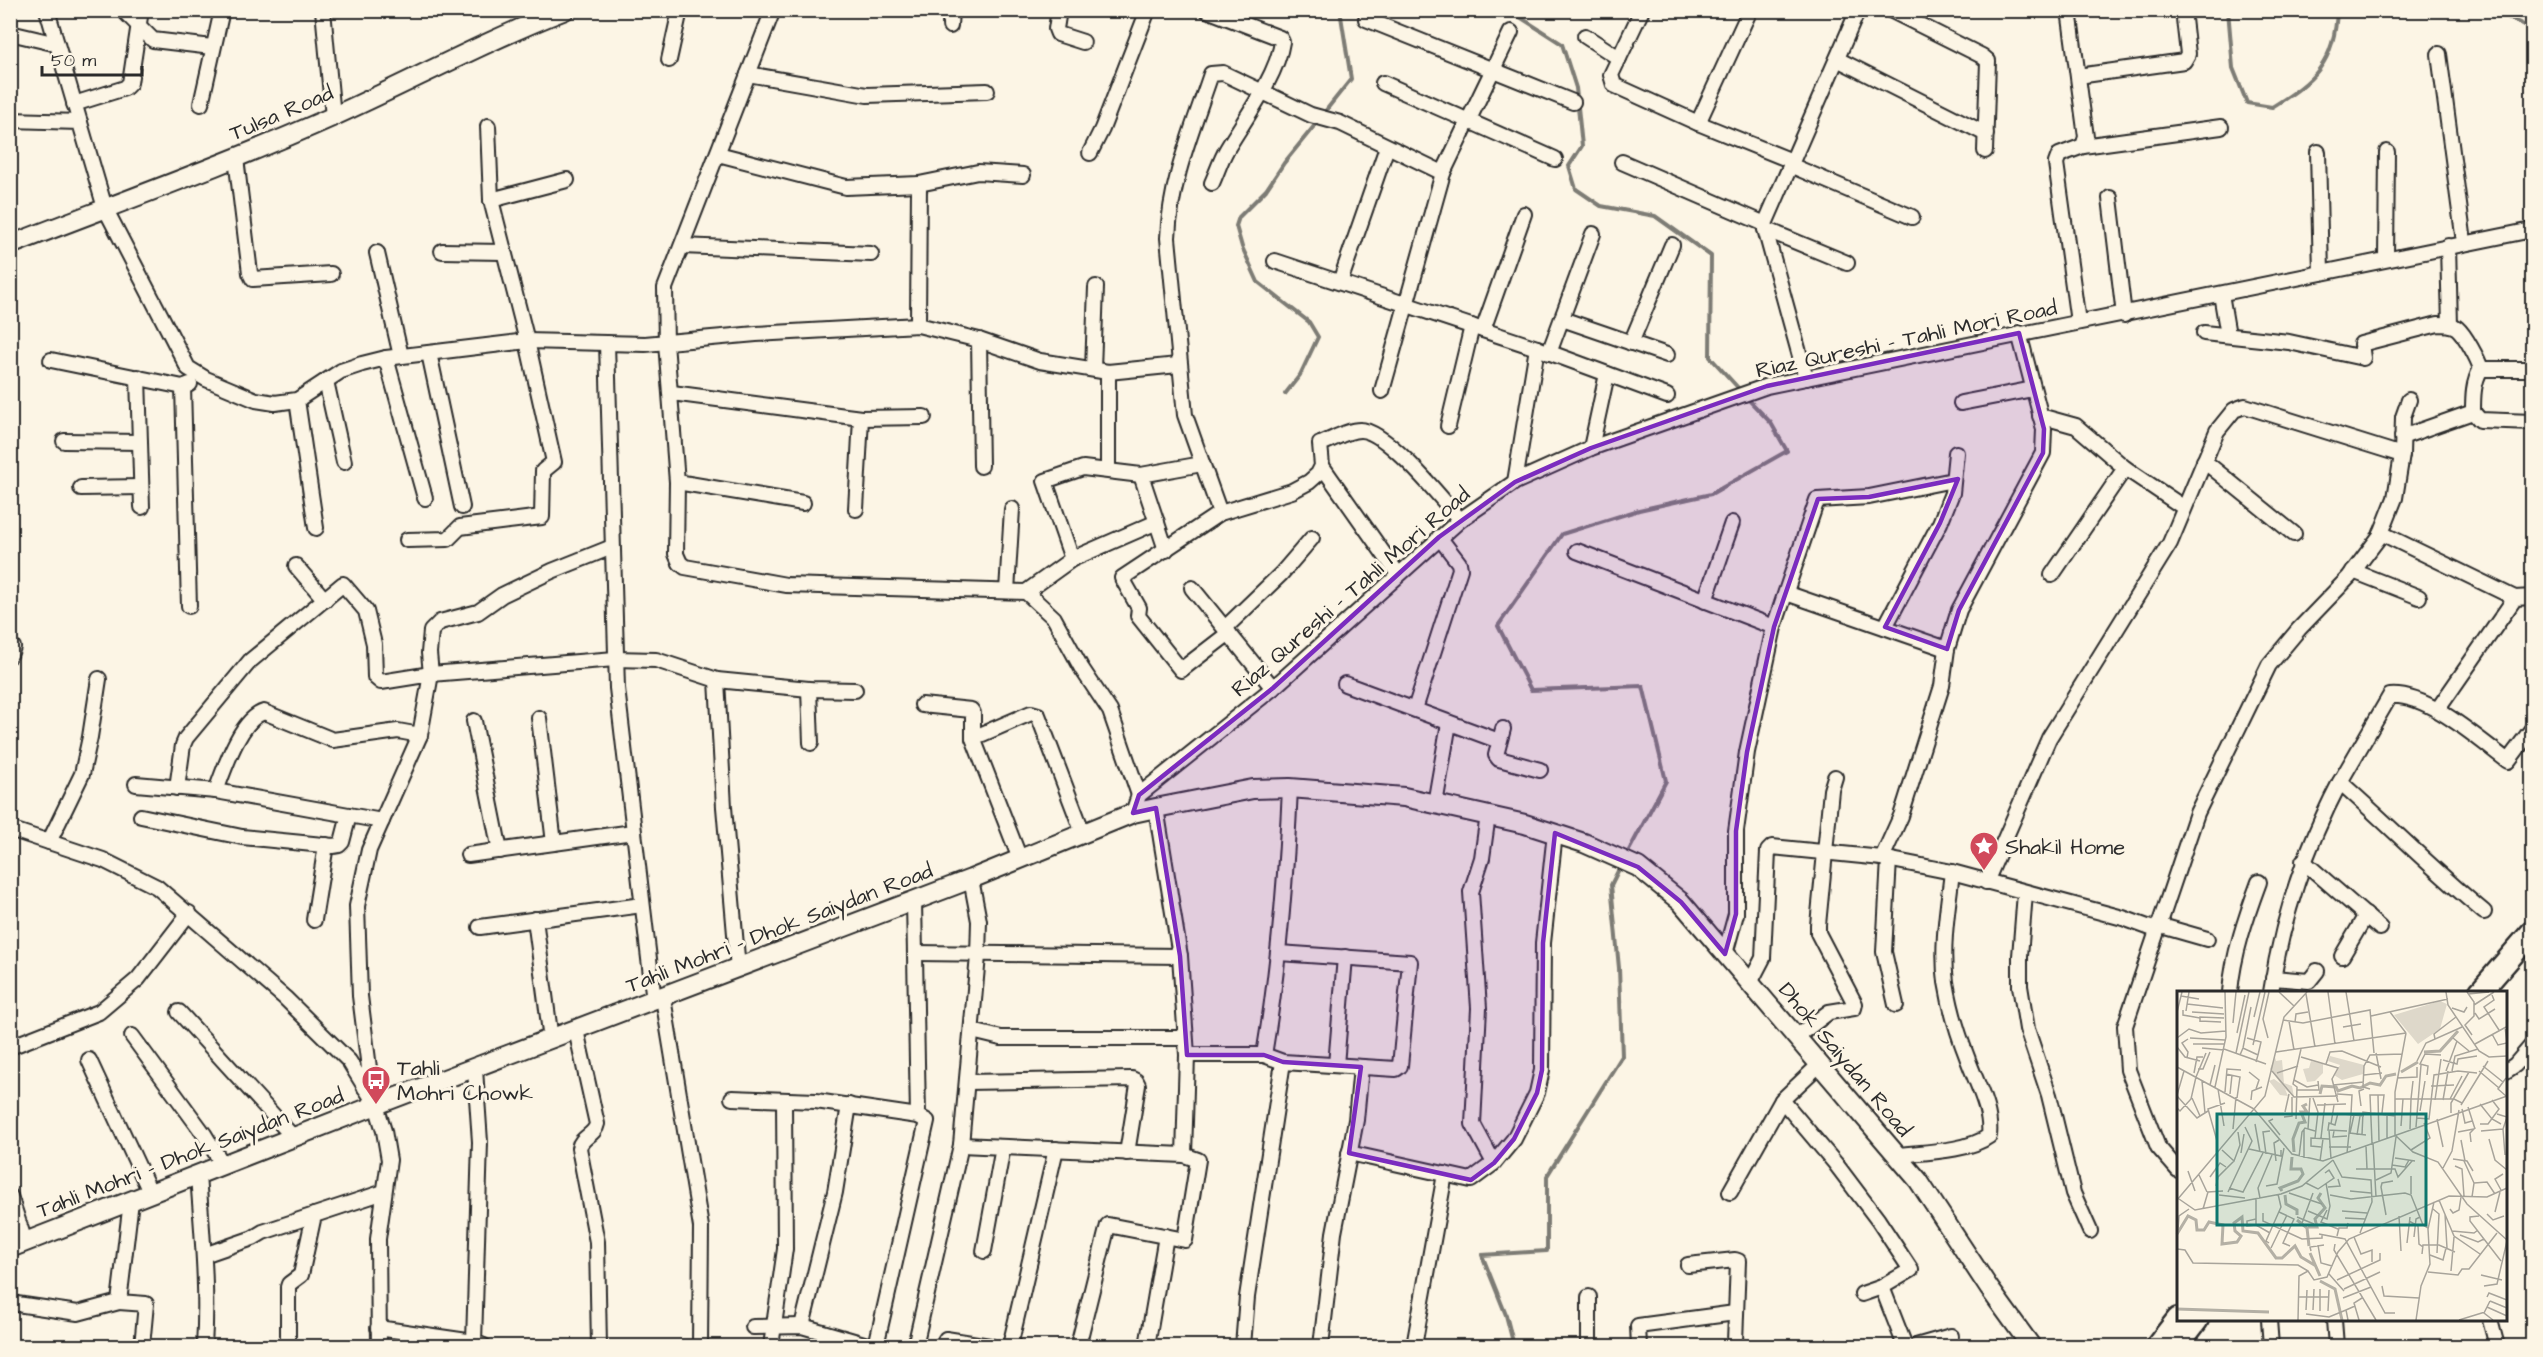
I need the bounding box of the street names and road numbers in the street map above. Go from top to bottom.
street label: Tulsa Road [225,78,338,149]
street label: Riaz Qureshi - Tahli Mori Road [1753,292,2060,387]
street label: Riaz Qureshi - Tahli Mori Road [1225,480,1477,705]
street label: Tahli Mohri - Dhok Saiydan Road [622,855,938,1002]
street label: Dhok Saiydan Road [1770,976,1919,1145]
street label: Tahli Mohri - Dhok Saiydan Road [33,1080,349,1227]

